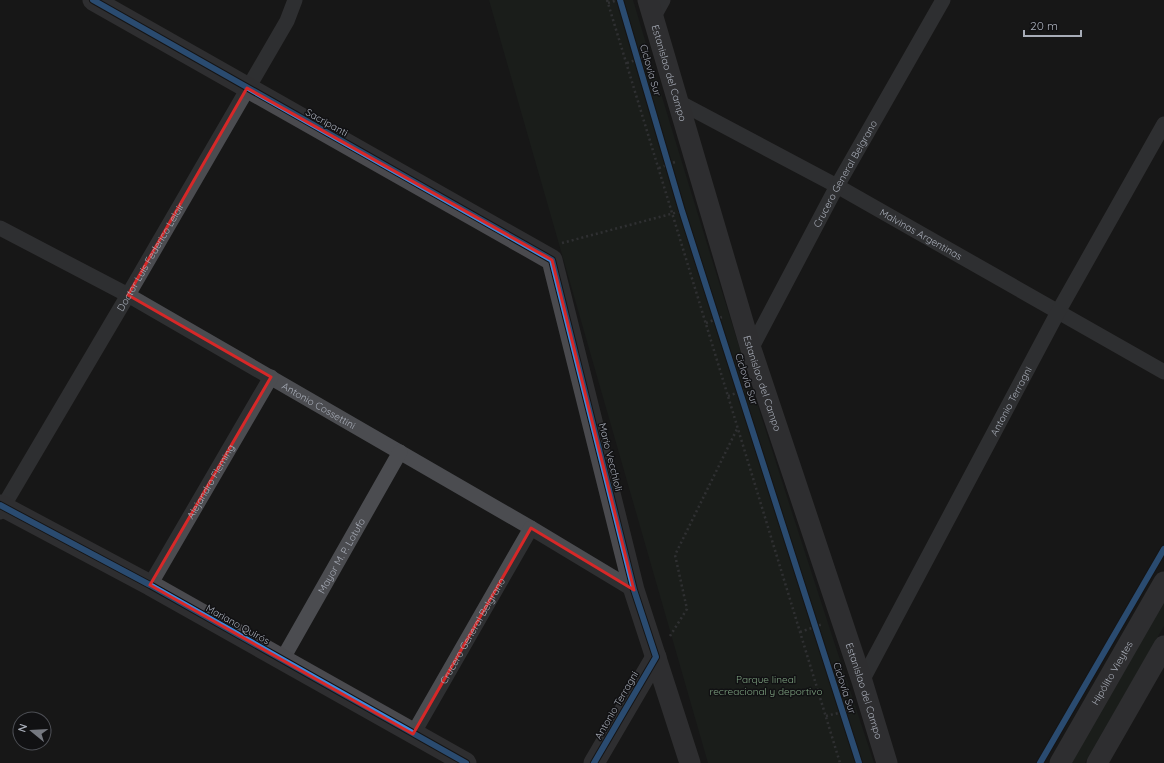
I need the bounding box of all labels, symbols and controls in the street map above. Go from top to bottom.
scale bar [1024,12,1081,38]
text: 20 m [1030,18,1058,33]
street label: Estanislao del Campo [649,23,689,123]
street label: Ciclovía Sur [637,43,664,98]
street label: Sacripanti [303,106,350,139]
street label: Crucero General Belgrano [810,118,880,230]
street label: Doctor Luis Federico Leloir [114,200,187,314]
street label: Malvinas Argentinas [877,206,965,263]
street label: Estanislao del Campo [740,334,784,433]
street label: Ciclovía Sur [732,352,761,407]
street label: Antonio Terragni [987,364,1035,438]
street label: Antonio Cossettini [280,379,358,432]
street label: Mario Vecchioli [596,422,625,493]
street label: Alejandro Fleming [184,442,238,521]
street label: Mayor M. P. Lotufo [315,516,368,596]
street label: Crucero General Belgrano [437,575,508,686]
street label: Mariano Quirós [204,602,272,648]
street label: Hipólito Vieytes [1089,638,1136,707]
street label: Estanislao del Campo [843,641,885,741]
street label: Ciclovía Sur [830,661,859,716]
street label: Antonio Terragni [592,669,641,742]
park label: Parque lineal recreacional y deportivo [710,673,822,698]
north arrow [12,711,52,751]
text: N [15,722,30,734]

